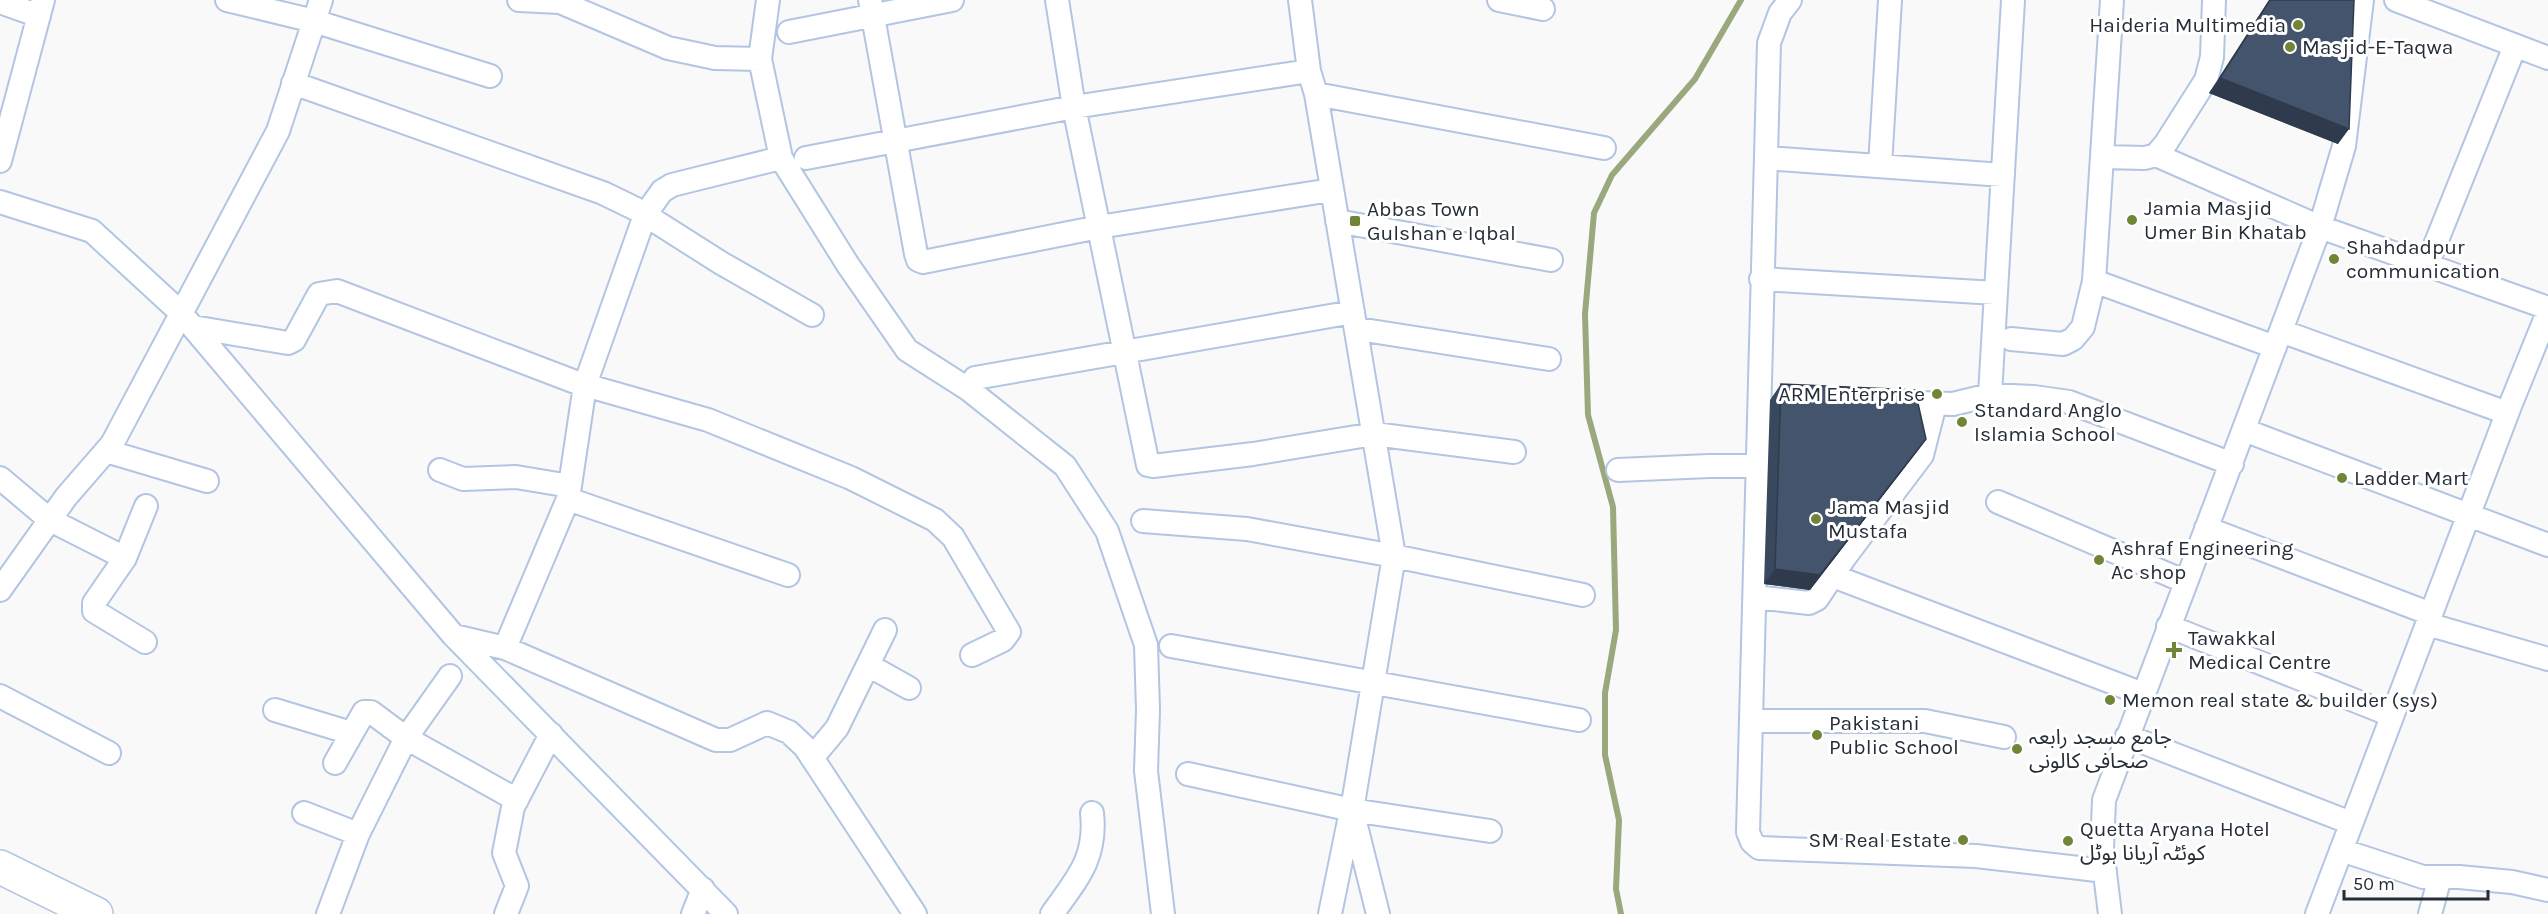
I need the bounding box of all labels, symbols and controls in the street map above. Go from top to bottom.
place label: Haideria Multimedia [2089,13,2286,37]
marker: Haideria Multimedia [2291,18,2305,32]
place label: Masjid-E-Taqwa [2302,35,2453,59]
marker: Masjid-E-Taqwa [2283,40,2297,54]
place label: Jamia Masjid Umer Bin Khatab [2144,196,2307,244]
place label: Abbas Town Gulshan e Iqbal [1367,197,1516,245]
marker: Jamia Masjid Umer Bin Khatab [2125,213,2139,227]
marker: Abbas Town Gulshan e Iqbal [1348,214,1362,228]
place label: Shahdadpur communication [2346,235,2500,283]
marker: Shahdadpur communication [2327,252,2341,266]
place label: ARM Enterprise [1779,382,1925,406]
marker: ARM Enterprise [1930,387,1944,401]
place label: Standard Anglo Islamia School [1974,398,2122,446]
marker: Standard Anglo Islamia School [1955,415,1969,429]
place label: Ladder Mart [2354,466,2469,490]
marker: Ladder Mart [2335,471,2349,485]
place label: Jama Masjid Mustafa [1828,495,1950,543]
marker: Jama Masjid Mustafa [1809,512,1823,526]
place label: Ashraf Engineering Ac shop [2111,536,2293,584]
marker: Ashraf Engineering Ac shop [2092,553,2106,567]
place label: Tawakkal Medical Centre [2188,626,2331,674]
marker: Tawakkal Medical Centre [2165,641,2183,659]
place label: Memon real state & builder (sys) [2122,688,2438,712]
marker: Memon real state & builder (sys) [2103,693,2117,707]
place label: Pakistani Public School [1829,711,1959,759]
place label: جامع مسجد رابعہ صحافی کالونی [2029,725,2172,773]
marker: Pakistani Public School [1810,728,1824,742]
marker: جامع مسجد رابعہ صحافی کالونی [2010,742,2024,756]
place label: Quetta Aryana Hotel کوئٹہ آریانا ہوٹل [2080,817,2270,865]
place label: SM Real Estate [1808,828,1951,852]
marker: SM Real Estate [1956,833,1970,847]
marker: Quetta Aryana Hotel کوئٹہ آریانا ہوٹل [2061,834,2075,848]
scale bar [2344,863,2488,901]
text: 50 m [2353,873,2395,895]

